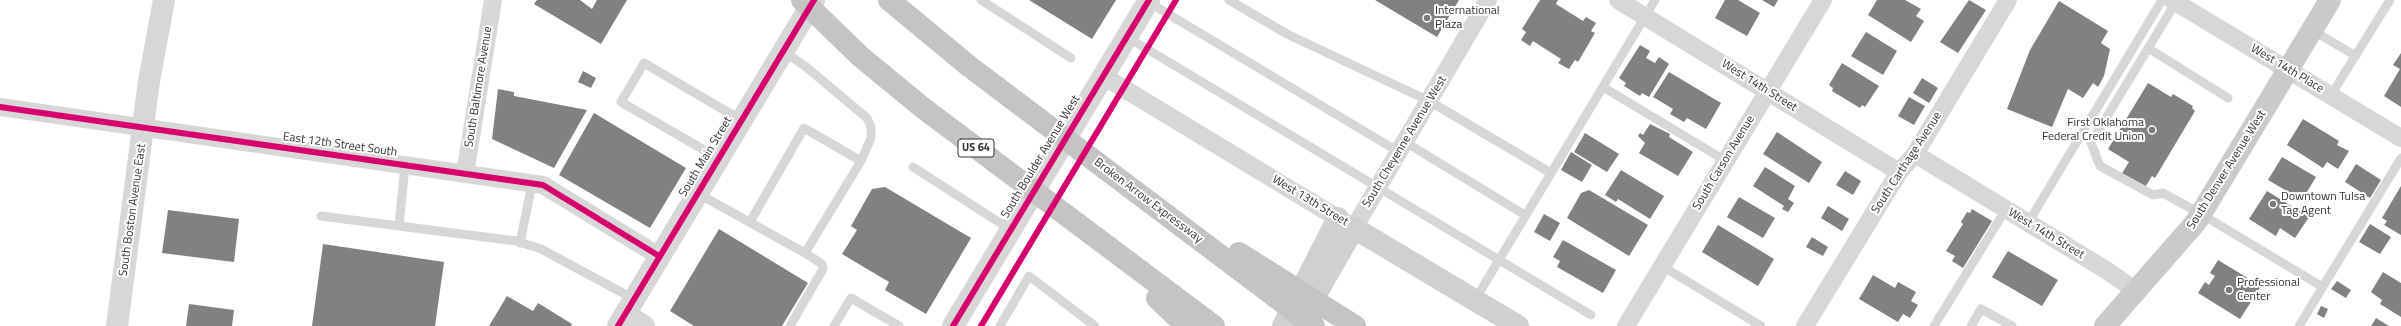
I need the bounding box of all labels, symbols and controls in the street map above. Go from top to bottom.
place label: International Plaza [1435,4,1500,32]
marker: International Plaza [1422,13,1432,23]
street label: South Baltimore Avenue [462,26,496,148]
street label: West 14th Place [2248,42,2326,96]
street label: West 14th Street [1718,57,1800,115]
street label: South Cheyenne Avenue West [1360,73,1450,211]
street label: South Boulder Avenue West [999,93,1083,221]
street label: South Denver Avenue West [2184,108,2270,232]
street label: South Carthage Avenue [1869,109,1945,217]
street label: South Carson Avenue [1690,113,1758,213]
street label: South Main Street [676,114,736,200]
place label: First Oklahoma Federal Credit Union [2042,116,2144,144]
marker: First Oklahoma Federal Credit Union [2147,125,2157,135]
street label: East 12th Street South [282,130,398,160]
road number: US 64 [958,139,994,157]
street label: South Boston Avenue East [117,143,149,277]
street label: Broken Arrow Expressway [1091,155,1205,247]
street label: West 13th Street [1269,173,1351,229]
place label: Downtown Tulsa Tag Agent [2281,190,2365,218]
marker: Downtown Tulsa Tag Agent [2268,199,2278,209]
street label: West 14th Street [2005,206,2087,262]
place label: Professional Center [2237,276,2300,304]
marker: Professional Center [2224,285,2234,295]

